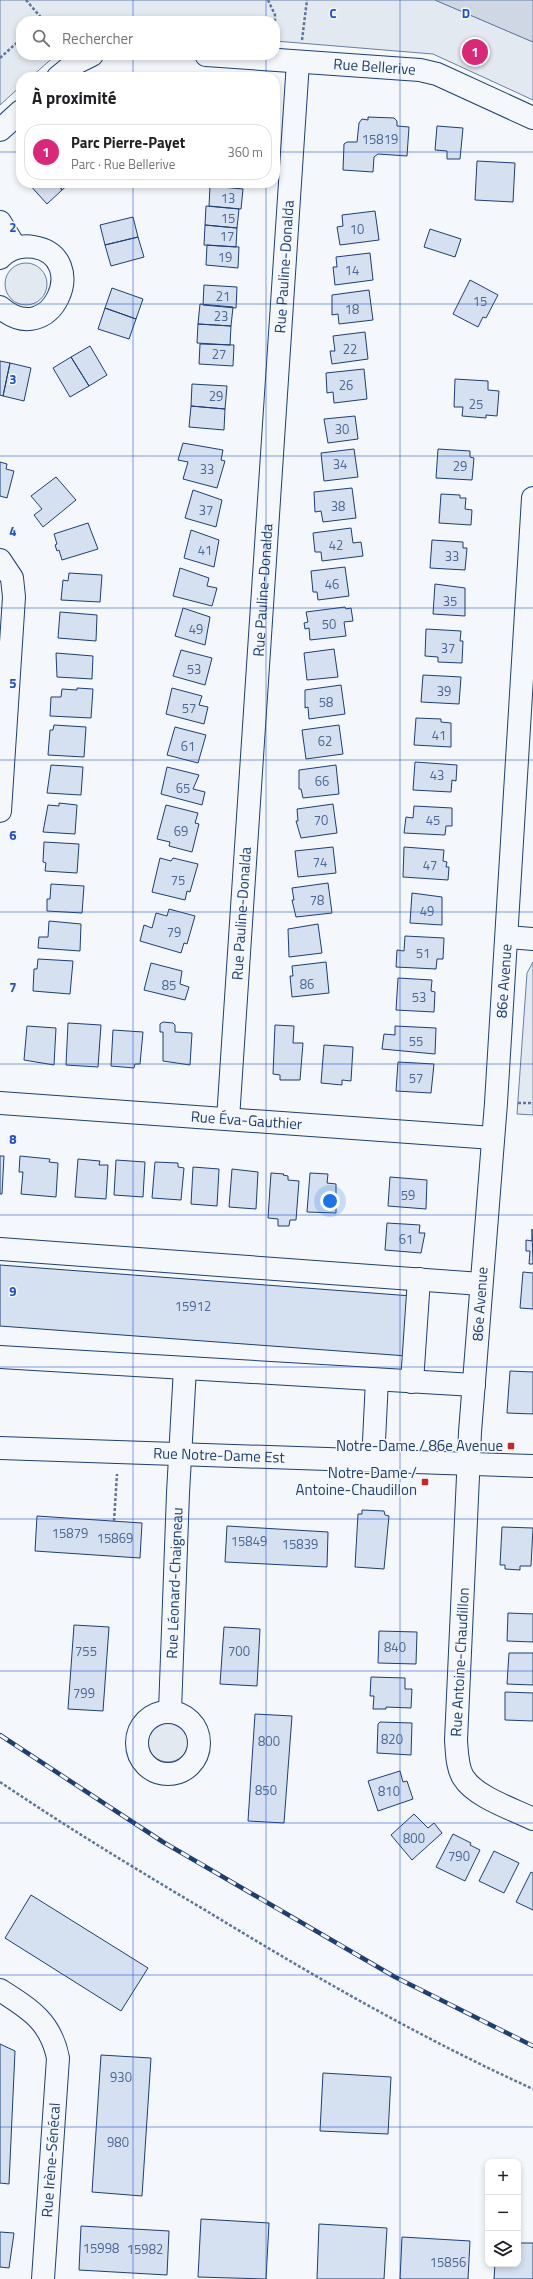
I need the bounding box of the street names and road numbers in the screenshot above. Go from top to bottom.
street label: Rue Bellerive [333,52,417,81]
street label: Rue Pauline-Donalda [268,199,300,334]
street label: Rue Pauline-Donalda [247,522,278,657]
street label: Rue Pauline-Donalda [225,846,257,981]
street label: 86e Avenue [489,943,518,1019]
street label: Rue Éva-Gauthier [190,1105,303,1135]
street label: 86e Avenue [465,1266,494,1342]
street label: Rue Notre-Dame Est [153,1441,286,1469]
street label: Rue Léonard-Chaigneau [160,1507,188,1659]
street label: Rue Antoine-Chaudillon [444,1587,475,1737]
street label: Rue Irène-Sénécal [35,2102,66,2218]

